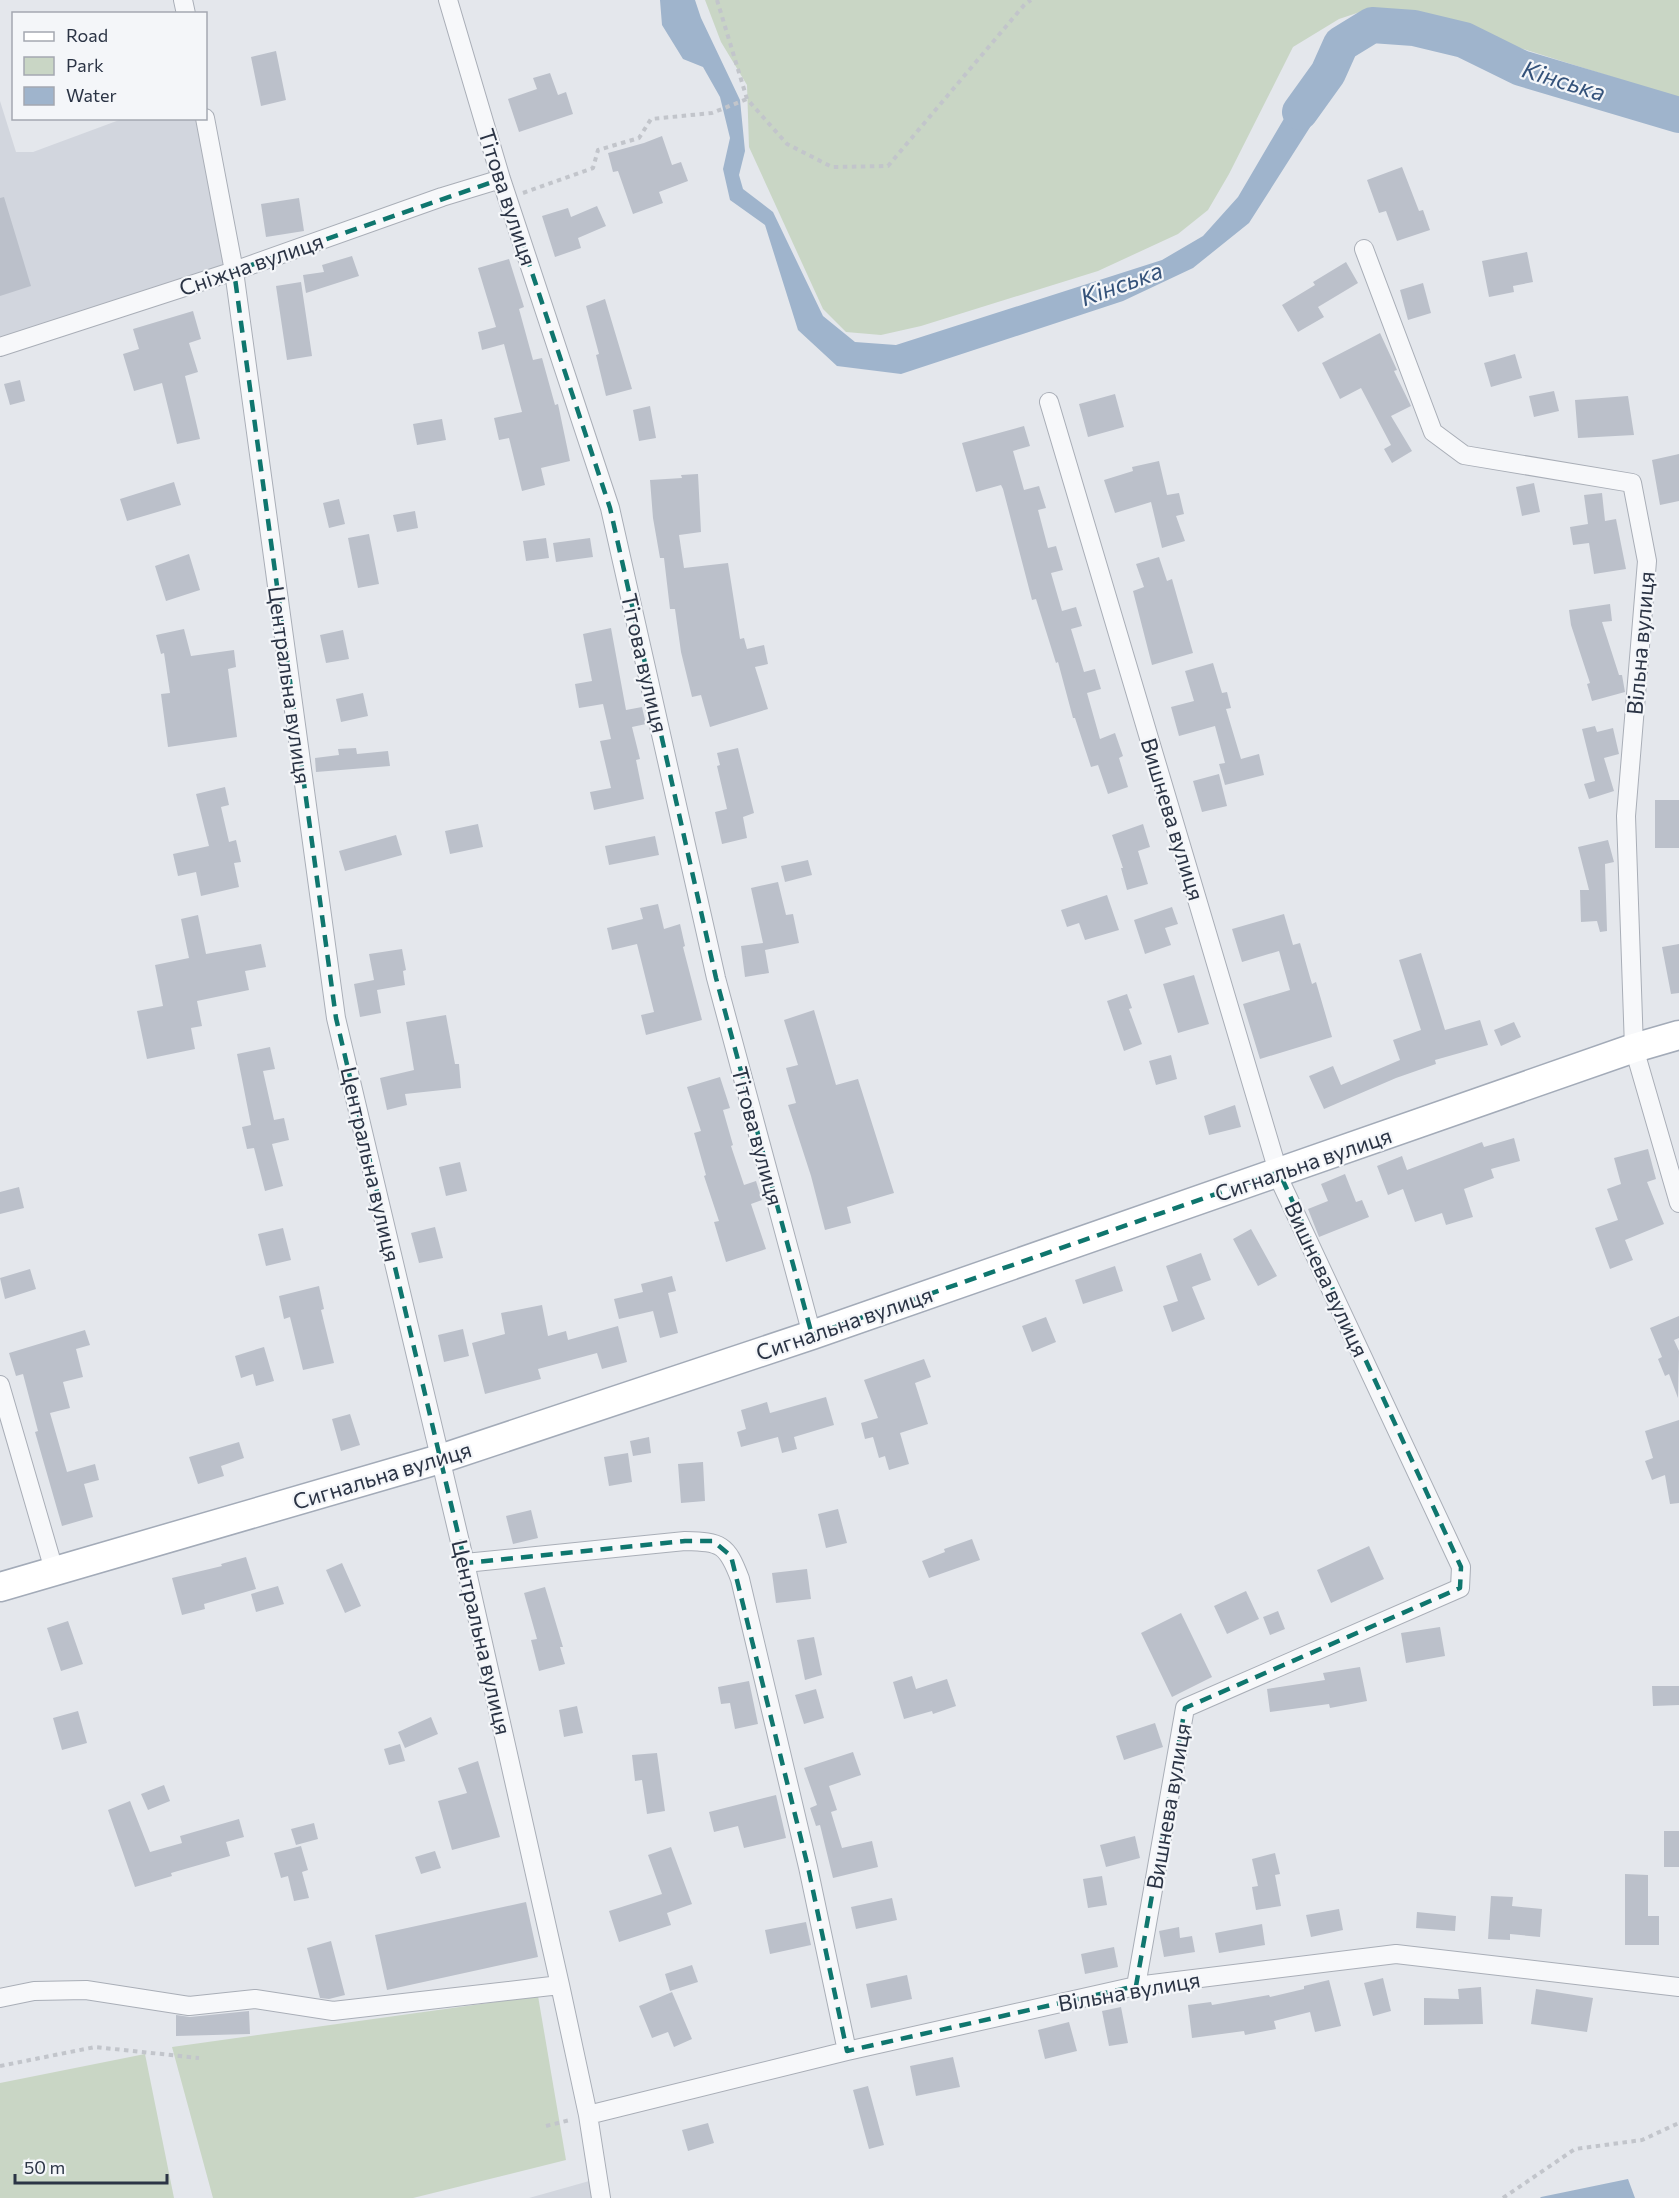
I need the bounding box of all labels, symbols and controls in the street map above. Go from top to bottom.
legend [12,12,207,120]
text: Road [66,24,108,46]
text: Park [66,54,104,76]
water label: Кінська [1519,54,1609,106]
text: Water [66,84,117,106]
street label: Тітова вулиця [473,125,543,269]
street label: Сніжна вулиця [175,227,327,301]
water label: Кінська [1076,255,1166,311]
street label: Вільна вулиця [1620,570,1660,716]
street label: Центральна вулиця [263,584,317,786]
street label: Тітова вулиця [616,591,674,735]
street label: Вишнева вулиця [1135,734,1211,904]
street label: Центральна вулиця [335,1064,407,1264]
street label: Тітова вулиця [727,1064,789,1208]
street label: Сигнальна вулиця [1211,1121,1395,1207]
street label: Вишнева вулиця [1279,1197,1375,1361]
street label: Сигнальна вулиця [752,1280,936,1366]
street label: Сигнальна вулиця [289,1435,475,1515]
street label: Центральна вулиця [446,1537,518,1737]
street label: Вишнева вулиця [1140,1721,1196,1891]
street label: Вільна вулиця [1056,1965,1202,2017]
scale bar [15,2147,166,2185]
text: 50 m [24,2156,65,2178]

